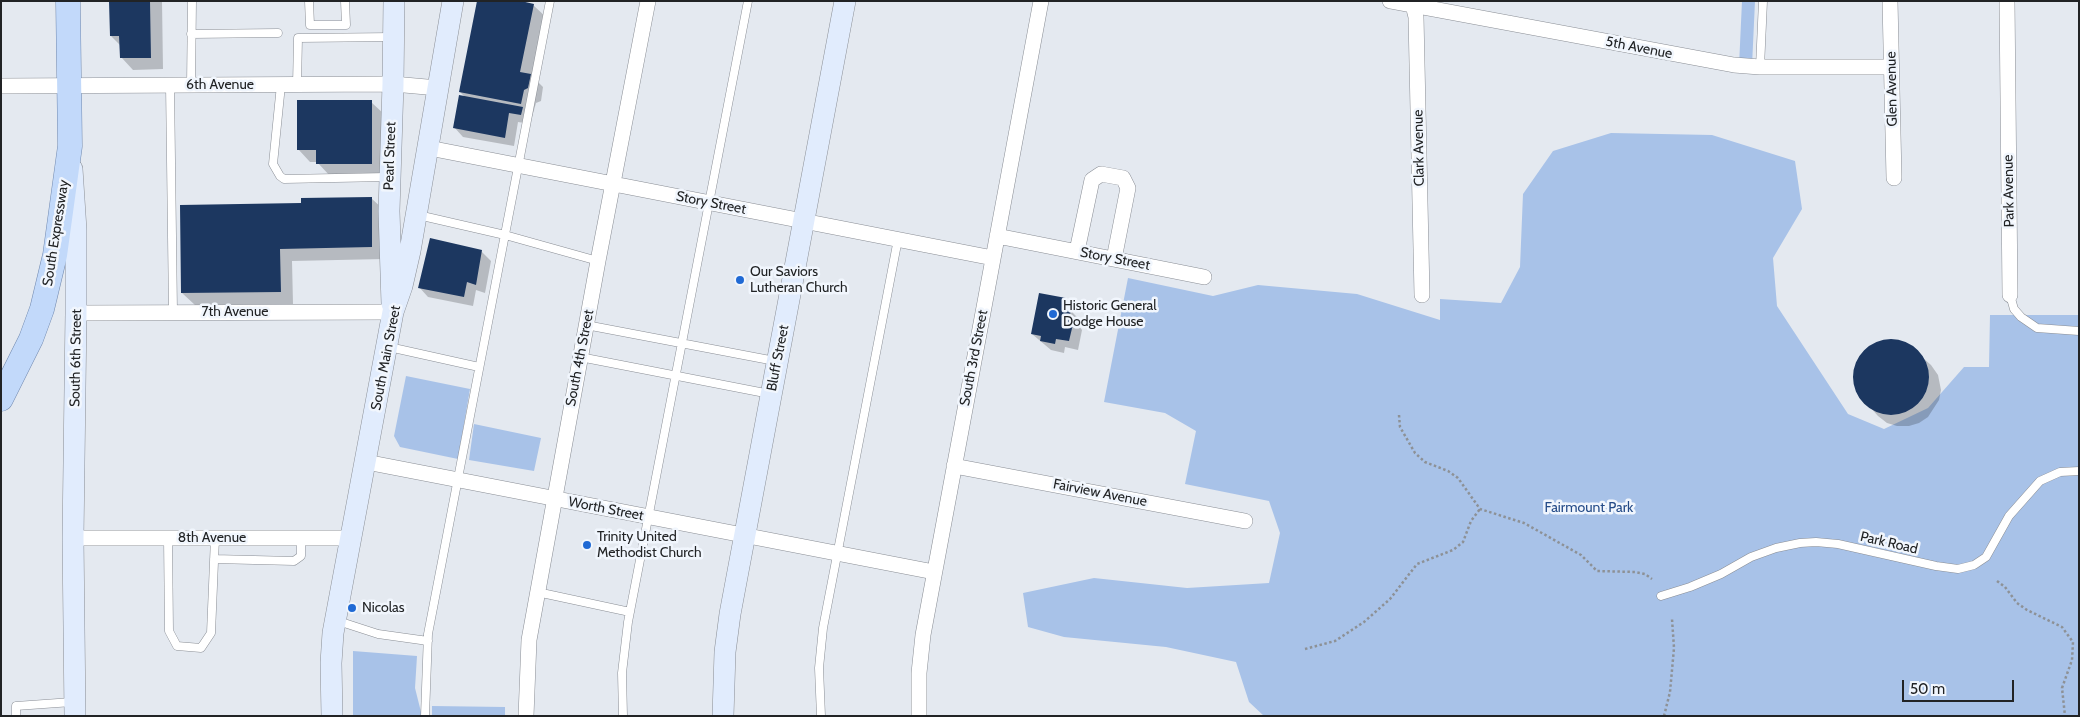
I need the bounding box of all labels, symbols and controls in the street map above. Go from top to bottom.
street label: 5th Avenue [1604,33,1674,63]
street label: Glen Avenue [1883,51,1901,127]
street label: 6th Avenue [186,77,254,93]
street label: Clark Avenue [1410,109,1428,187]
street label: Pearl Street [380,121,400,191]
street label: Park Avenue [2000,154,2018,228]
street label: South Expressway [39,179,73,287]
street label: Story Street [675,188,747,218]
street label: Story Street [1079,244,1151,274]
place label: Our Saviors Lutheran Church [750,264,847,296]
marker: Our Saviors Lutheran Church [734,274,746,286]
place label: Historic General Dodge House [1063,298,1157,331]
street label: 7th Avenue [202,304,268,320]
street label: South Main Street [368,304,404,412]
street label: South 4th Street [562,308,598,408]
marker: Historic General Dodge House [1047,308,1059,320]
street label: South 6th Street [67,309,85,407]
street label: South 3rd Street [956,309,992,407]
street label: Bluff Street [763,323,793,393]
street label: Fairview Avenue [1052,476,1148,510]
street label: Worth Street [567,493,645,525]
park label: Fairmount Park [1545,500,1633,516]
street label: Park Road [1858,528,1920,558]
place label: Trinity United Methodist Church [597,529,702,562]
street label: 8th Avenue [178,530,246,546]
marker: Trinity United Methodist Church [581,539,593,551]
place label: Nicolas [362,600,404,616]
marker: Nicolas [346,602,358,614]
scale bar [1905,670,2018,702]
text: 50 m [1910,680,1945,698]

